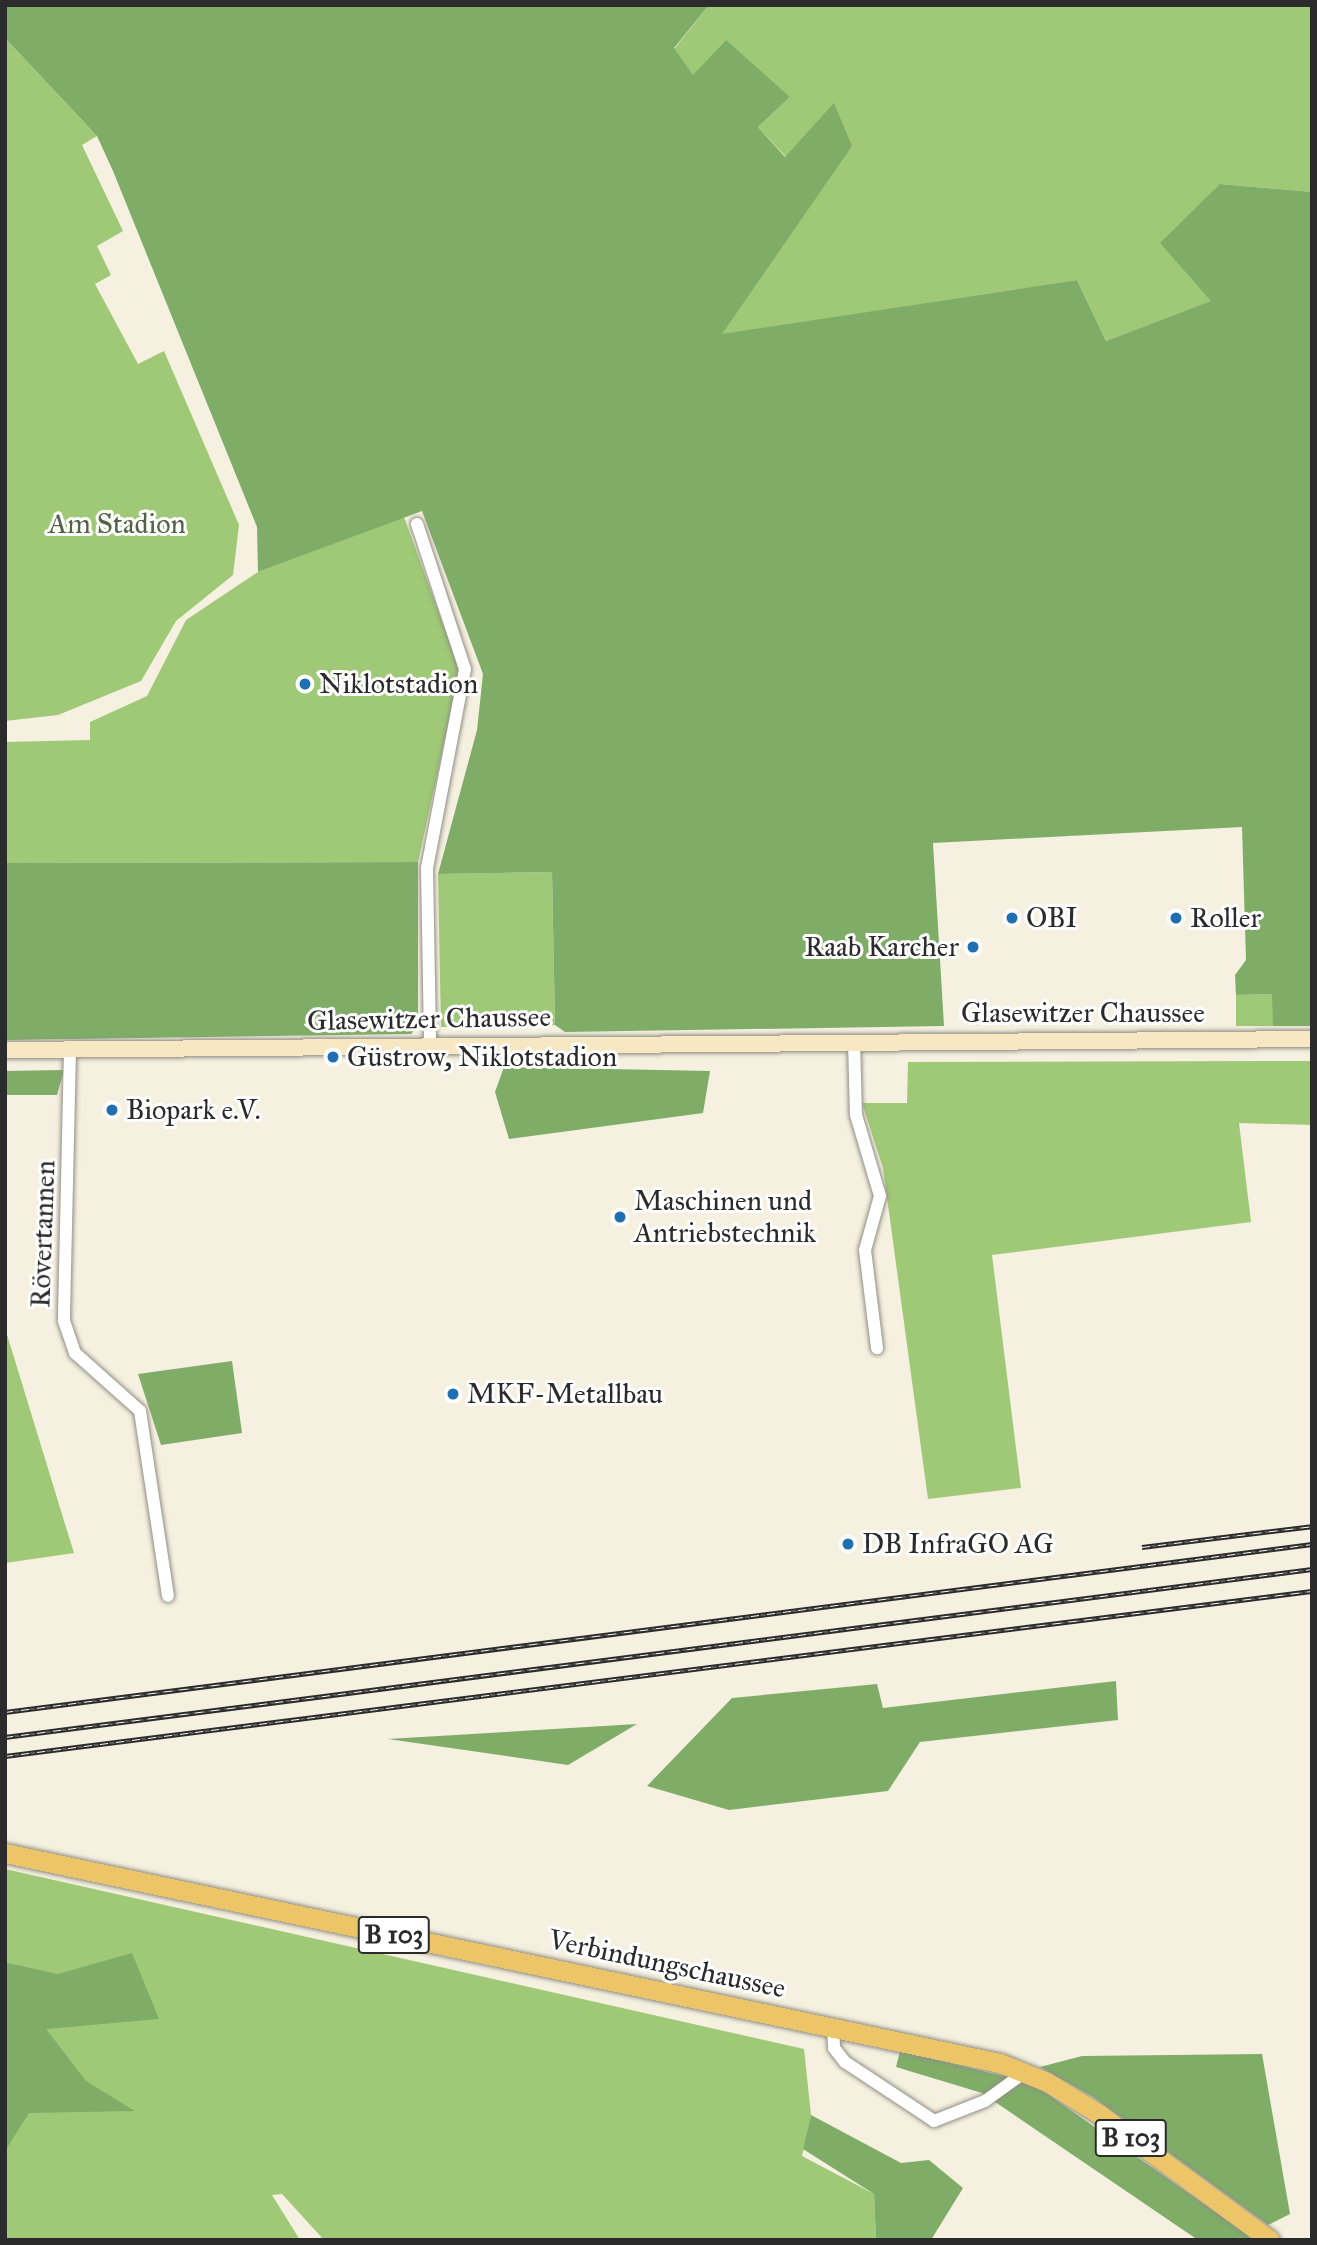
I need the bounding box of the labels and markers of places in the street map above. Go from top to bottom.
place label: Niklotstadion [319,667,478,701]
marker: Niklotstadion [297,676,313,692]
place label: OBI [1026,901,1077,935]
place label: Roller [1190,901,1261,935]
marker: OBI [1004,910,1020,926]
marker: Roller [1168,910,1184,926]
place label: Raab Karcher [805,930,959,964]
marker: Raab Karcher [965,939,981,955]
place label: Güstrow, Niklotstadion [347,1040,617,1074]
marker: Güstrow, Niklotstadion [325,1049,341,1065]
place label: Biopark e.V. [126,1093,261,1127]
marker: Biopark e.V. [104,1102,120,1118]
place label: Maschinen und Antriebstechnik [634,1184,816,1250]
marker: Maschinen und Antriebstechnik [612,1209,628,1225]
place label: MKF-Metallbau [467,1377,663,1411]
marker: MKF-Metallbau [445,1386,461,1402]
place label: DB InfraGO AG [862,1527,1054,1561]
marker: DB InfraGO AG [840,1536,856,1552]

